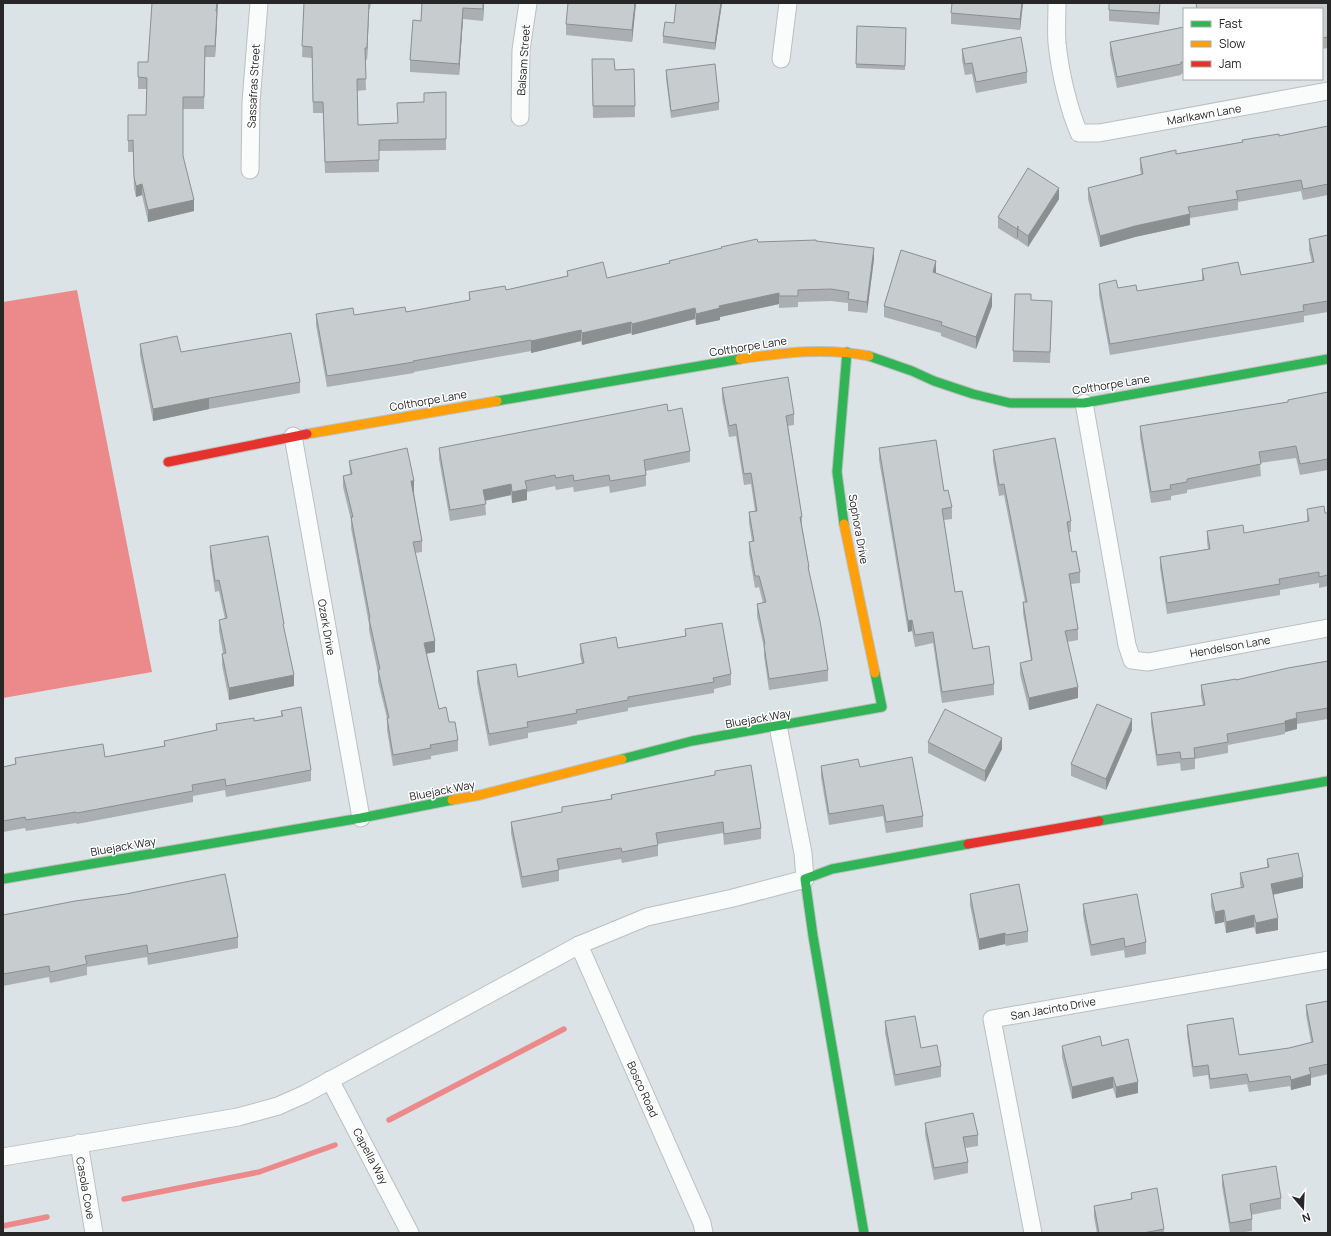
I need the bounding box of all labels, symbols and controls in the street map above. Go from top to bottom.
legend [1183,8,1323,80]
text: Fast [1219,15,1243,32]
street label: Balsam Street [513,24,533,96]
text: Slow [1219,35,1245,52]
street label: Sassafras Street [243,43,263,129]
text: Jam [1219,55,1241,72]
street label: Marlkawn Lane [1166,100,1243,128]
street label: Colthorpe Lane [708,332,788,360]
street label: Colthorpe Lane [1071,370,1151,398]
street label: Colthorpe Lane [388,386,468,414]
street label: Sophora Drive [845,493,873,566]
street label: Ozark Drive [315,598,339,657]
street label: Hendelson Lane [1189,631,1272,660]
street label: Bluejack Way [724,705,792,731]
street label: Bluejack Way [408,776,476,804]
street label: Bluejack Way [89,833,157,859]
street label: San Jacinto Drive [1009,993,1097,1023]
street label: Bosco Road [624,1059,662,1119]
street label: Capella Way [350,1125,392,1187]
street label: Casola Cove [73,1156,99,1221]
north arrow [1283,1188,1323,1228]
text: N [1300,1210,1313,1226]

